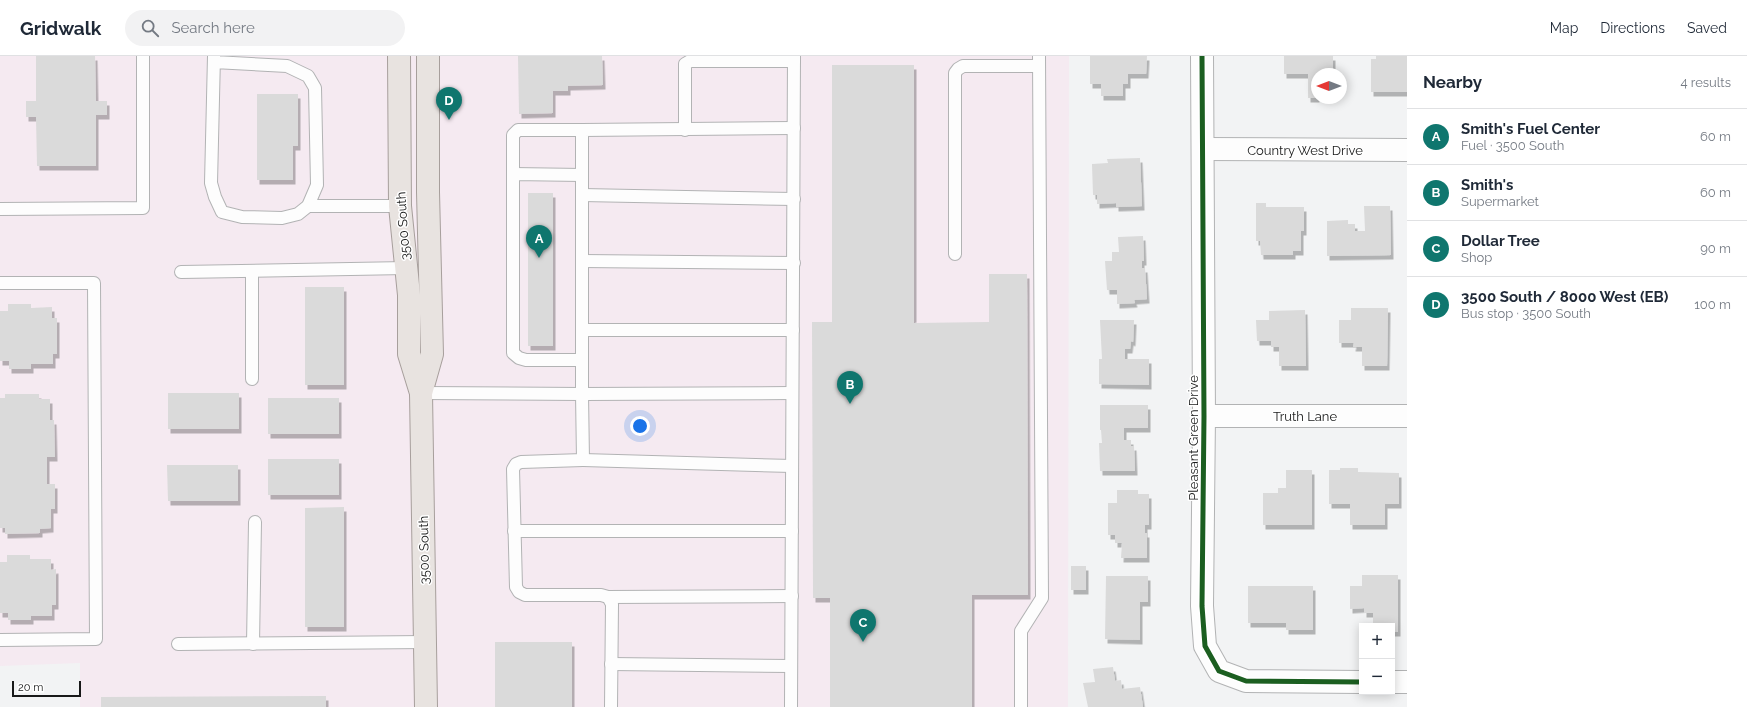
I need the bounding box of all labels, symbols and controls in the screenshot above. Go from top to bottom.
search box [125,10,405,46]
text: Gridwalk [20,17,101,39]
icon: search [139,17,161,39]
text: Search here [171,19,255,37]
text: Map [1550,20,1578,36]
text: Directions [1600,20,1665,36]
text: Saved [1687,20,1727,36]
north arrow [1311,68,1347,104]
text: Nearby [1423,72,1482,92]
text: 4 results [1680,75,1731,90]
pin: D [436,87,462,120]
text: Smith's Fuel Center [1461,120,1600,138]
text: A [1432,129,1440,144]
text: 60 m [1700,129,1731,144]
text: Fuel · 3500 South [1461,138,1564,153]
street label: Country West Drive [1247,143,1363,158]
text: Smith's [1461,176,1513,194]
text: B [1432,185,1440,200]
text: 60 m [1700,185,1731,200]
street label: 3500 South [393,191,413,261]
text: Supermarket [1461,194,1539,209]
pin: A [526,225,552,258]
text: Dollar Tree [1461,232,1540,250]
text: C [1432,241,1440,256]
text: 90 m [1700,241,1731,256]
text: Shop [1461,250,1492,265]
text: 3500 South / 8000 West (EB) [1461,288,1668,306]
text: D [1431,297,1441,312]
text: 100 m [1694,297,1731,312]
text: Bus stop · 3500 South [1461,306,1591,321]
pin: B [837,371,863,404]
street label: Pleasant Green Drive [1186,375,1201,501]
street label: Truth Lane [1273,409,1337,424]
your location [630,416,650,436]
street label: 3500 South [416,516,432,584]
pin: C [850,609,876,642]
map controls [1359,623,1395,695]
button: + [1359,623,1395,659]
button: − [1359,659,1395,695]
scale bar [12,679,81,698]
text: 20 m [18,681,43,694]

